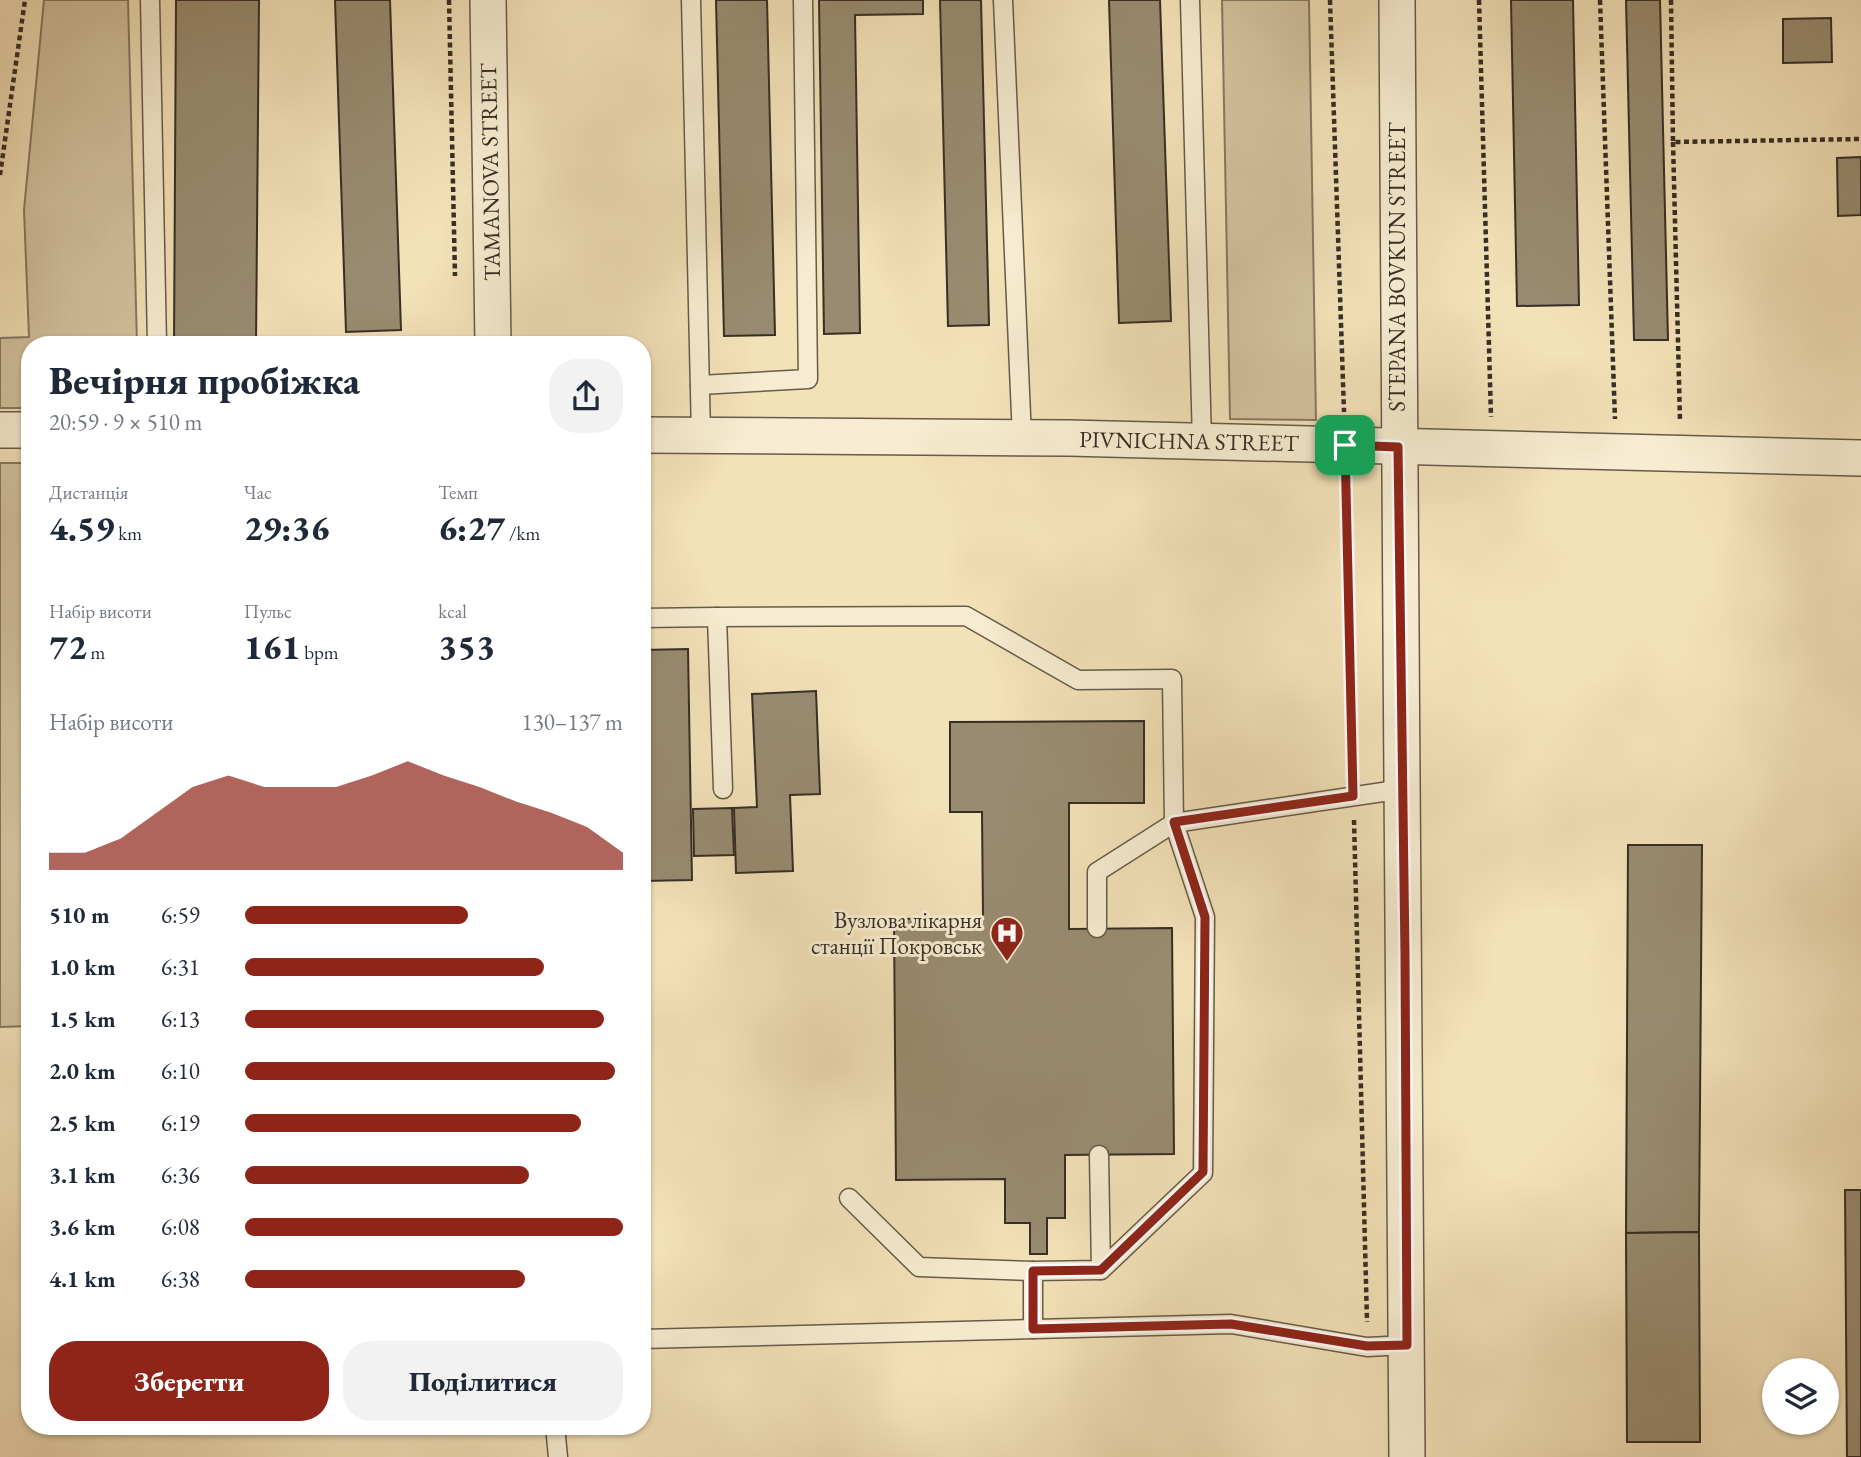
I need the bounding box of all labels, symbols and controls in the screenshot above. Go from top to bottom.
street label: TAMANOVA STREET [473,62,507,281]
street label: STEPANA BOVKUN STREET [1382,122,1412,412]
text: Вечірня пробіжка [49,356,360,405]
button: share [549,359,623,433]
text: 20:59 · 9 × 510 m [49,407,202,437]
pin [1315,415,1375,475]
street label: PIVNICHNA STREET [1079,424,1300,458]
icon: arrive [1326,426,1364,464]
text: Дистанція [49,480,128,505]
text: Час [244,480,272,505]
text: Темп [438,480,478,505]
text: 4.59 [49,505,115,550]
text: 29:36 [244,505,329,550]
text: 6:27 [438,505,505,550]
text: km [115,521,142,546]
text: /km [505,521,540,546]
text: Набір висоти [49,599,152,624]
text: Пульс [244,599,292,624]
text: kcal [438,599,467,624]
text: 72 [49,624,87,669]
text: 161 [244,624,300,669]
text: 353 [438,624,495,669]
text: m [87,640,105,665]
text: bpm [300,640,339,665]
text: Набір висоти [49,707,173,737]
text: 130–137 m [522,707,623,737]
text: 510 m [49,900,110,930]
text: 6:59 [161,900,200,930]
place label: Вузлова лікарня станції Покровськ [811,905,982,961]
hospital icon: Вузлова лікарня станції Покровськ [988,914,1026,963]
text: 1.0 km [49,952,116,982]
text: 6:31 [161,952,200,982]
text: 1.5 km [49,1004,116,1034]
text: 6:13 [161,1004,200,1034]
text: 2.0 km [49,1056,116,1086]
text: 6:10 [161,1056,200,1086]
text: 2.5 km [49,1108,116,1138]
text: 6:19 [161,1108,200,1138]
text: 3.1 km [49,1160,116,1190]
text: 6:36 [161,1160,200,1190]
text: 3.6 km [49,1212,116,1242]
text: 6:08 [161,1212,200,1242]
text: 4.1 km [49,1264,116,1294]
text: 6:38 [161,1264,200,1294]
button: Зберегти [49,1341,329,1421]
button: Поділитися [343,1341,623,1421]
map controls [1762,1358,1839,1435]
button: layers [1762,1358,1839,1435]

